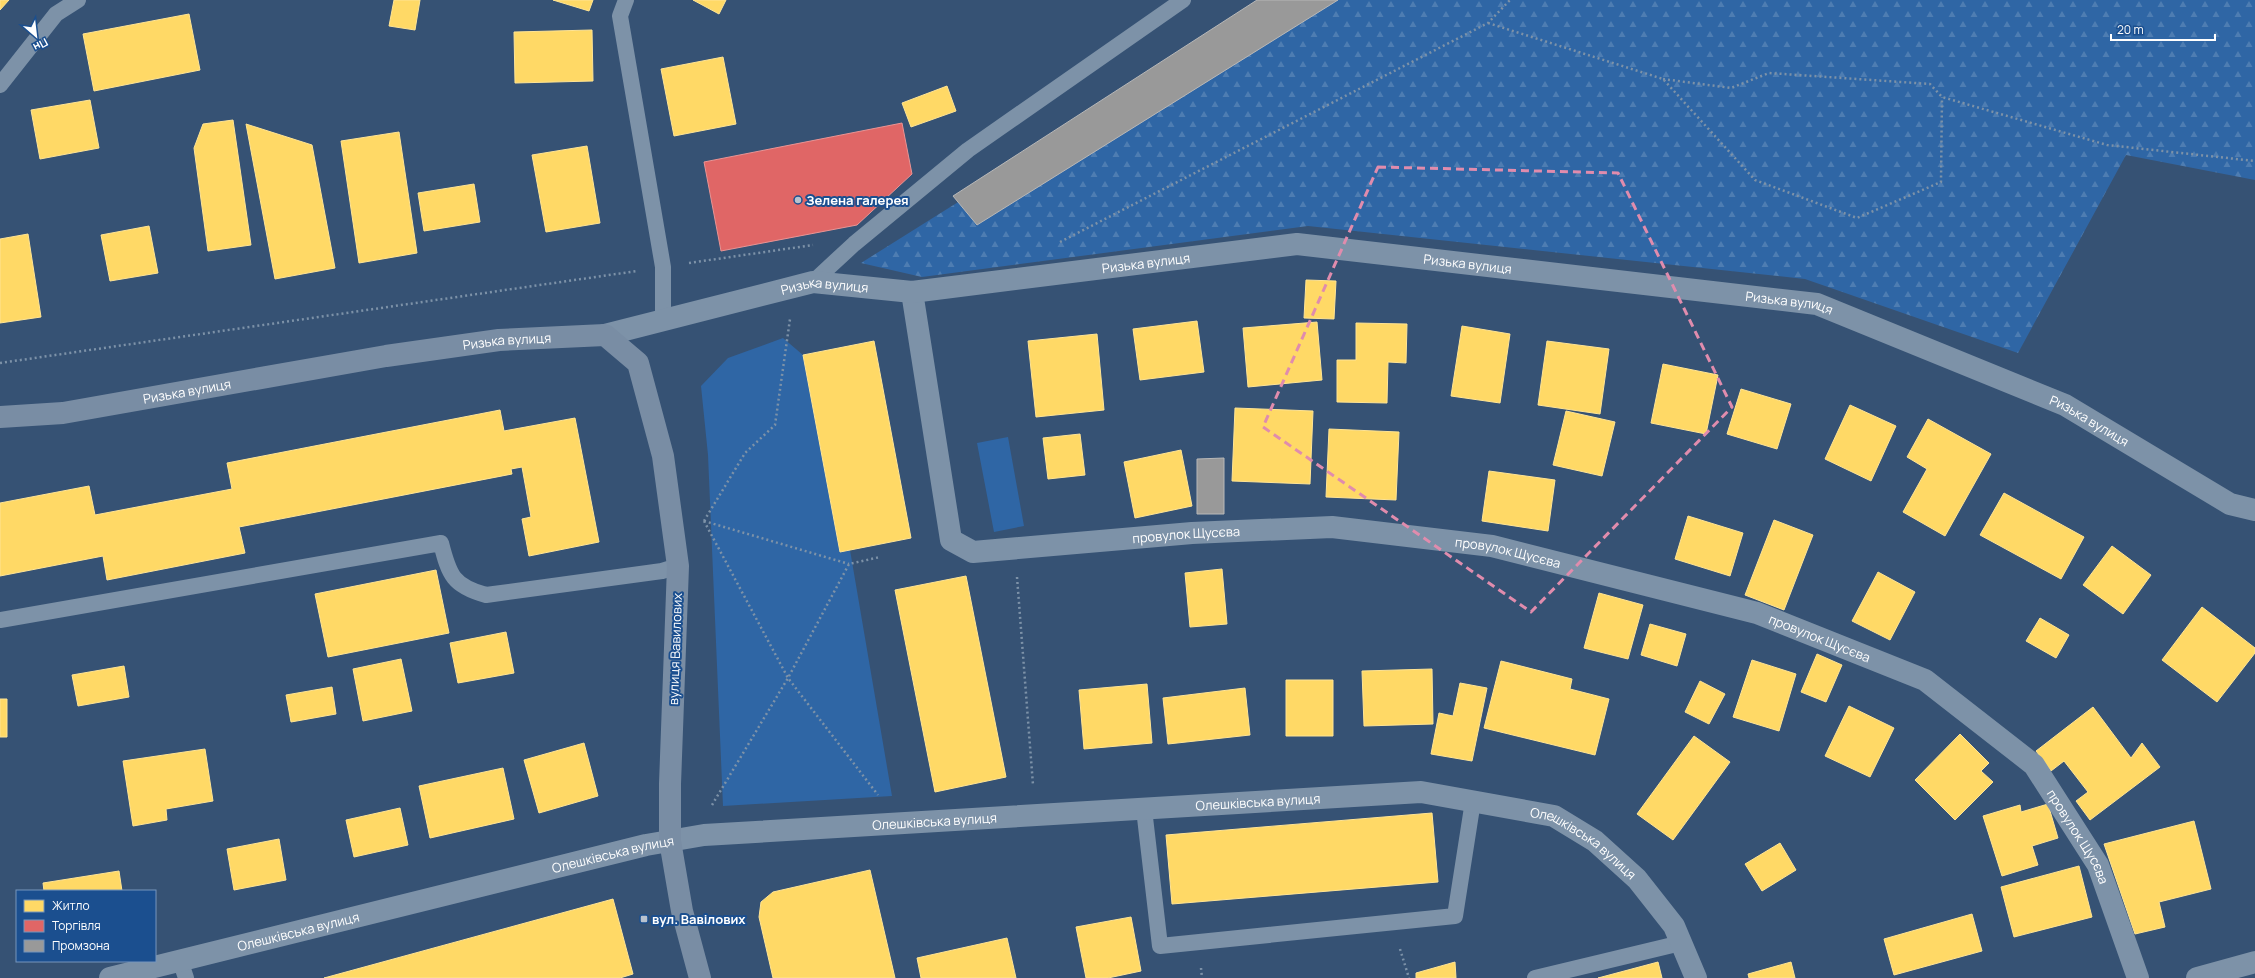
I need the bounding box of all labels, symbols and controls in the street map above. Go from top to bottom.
north arrow [16,16,56,56]
scale bar [2111,16,2215,42]
text: 20 m [2117,21,2144,38]
text: Пн [31,35,51,55]
place label: Зелена галерея [806,191,909,209]
marker: Зелена галерея [793,195,803,205]
street label: Ризька вулиця [1101,248,1191,277]
street label: Ризька вулиця [1423,250,1513,278]
street label: Ризька вулиця [779,273,869,299]
street label: Ризька вулиця [1744,287,1836,319]
street label: Ризька вулиця [461,329,552,354]
street label: Ризька вулиця [142,375,232,408]
street label: Ризька вулиця [2047,391,2132,450]
street label: провулок Щусєва [1132,522,1240,547]
street label: провулок Щусєва [1454,533,1563,572]
street label: вулиця Вавилових [664,592,686,705]
street label: провулок Щусєва [1766,610,1873,666]
street label: провулок Щусєва [2043,786,2113,886]
street label: Олешківська вулиця [1195,789,1321,815]
street label: Олешківська вулиця [1529,803,1640,883]
street label: Олешківська вулиця [872,808,997,834]
street label: Олешківська вулиця [550,831,675,877]
legend [16,890,156,962]
text: Житло [52,897,89,914]
street label: Олешківська вулиця [235,907,361,955]
place label: вул. Вавілових [652,910,746,928]
marker: вул. Вавілових [639,914,649,924]
text: Торгівля [52,917,101,934]
text: Промзона [52,937,110,954]

